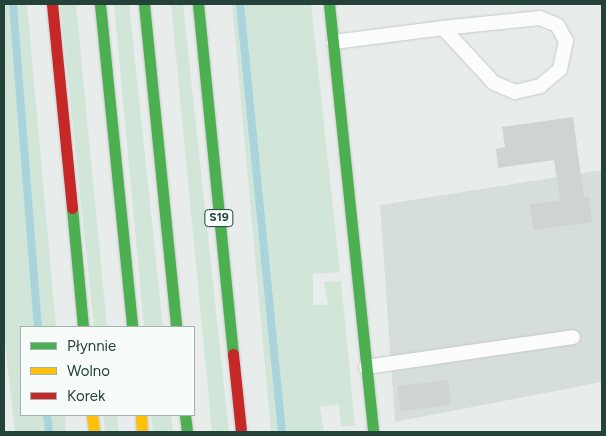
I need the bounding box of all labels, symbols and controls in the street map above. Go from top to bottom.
road number: S19 [204,208,234,228]
legend [20,326,195,416]
text: Płynnie [67,337,116,355]
text: Wolno [67,362,110,380]
text: Korek [67,387,105,405]

